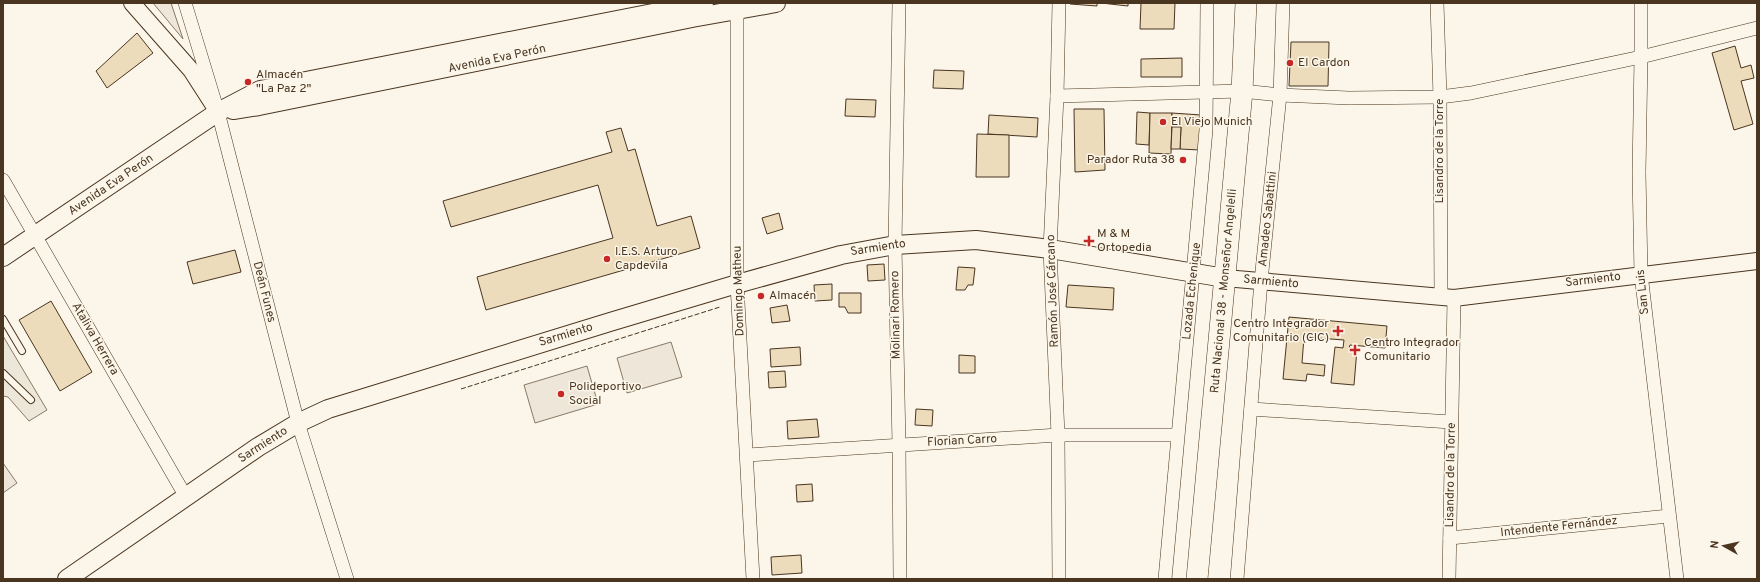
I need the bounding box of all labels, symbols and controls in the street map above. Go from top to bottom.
street label: Avenida Eva Perón [447,41,547,77]
place label: El Cardon [1298,55,1350,71]
marker: El Cardon [1285,58,1295,68]
place label: Almacén "La Paz 2" [256,67,312,97]
marker: Almacén "La Paz 2" [243,77,253,87]
street label: Lisandro de la Torre [1432,98,1448,204]
place label: El Viejo Munich [1171,114,1253,130]
marker: El Viejo Munich [1158,117,1168,127]
street label: Avenida Eva Perón [65,151,157,219]
place label: Parador Ruta 38 [1087,152,1175,168]
marker: Parador Ruta 38 [1178,155,1188,165]
street label: Amadeo Sabattini [1255,170,1281,268]
street label: Ruta Nacional 38 - Monseñor Angelelli [1207,188,1241,394]
place label: M & M Ortopedia [1097,226,1151,256]
street label: Ramón José Cárcano [1043,234,1063,348]
street label: Sarmiento [849,236,907,260]
marker: M & M Ortopedia [1084,236,1094,246]
street label: Lozada Echenique [1179,242,1205,340]
place label: I.E.S. Arturo Capdevila [615,244,678,274]
street label: Domingo Matheu [729,245,749,337]
marker: I.E.S. Arturo Capdevila [602,254,612,264]
street label: Deán Funes [249,260,279,324]
street label: Sarmiento [1564,269,1622,291]
street label: San Luis [1633,269,1653,315]
street label: Molinari Romero [887,270,905,359]
street label: Sarmiento [1243,272,1300,292]
place label: Almacén [769,288,816,304]
marker: Almacén [756,291,766,301]
street label: Ataliva Herrera [68,300,122,378]
place label: Centro Integrador Comunitario (CIC) [1233,316,1329,346]
street label: Sarmiento [537,319,595,351]
marker: Centro Integrador Comunitario (CIC) [1332,325,1344,337]
place label: Centro Integrador Comunitario [1364,335,1460,365]
marker: Centro Integrador Comunitario [1349,344,1361,356]
place label: Polideportivo Social [569,379,642,409]
marker: Polideportivo Social [556,389,566,399]
street label: Lisandro de la Torre [1442,422,1460,528]
street label: Sarmiento [235,423,291,467]
street label: Florian Carro [927,431,998,451]
street label: Intendente Fernández [1500,513,1618,541]
north arrow [1704,526,1744,566]
text: N [1708,540,1723,550]

